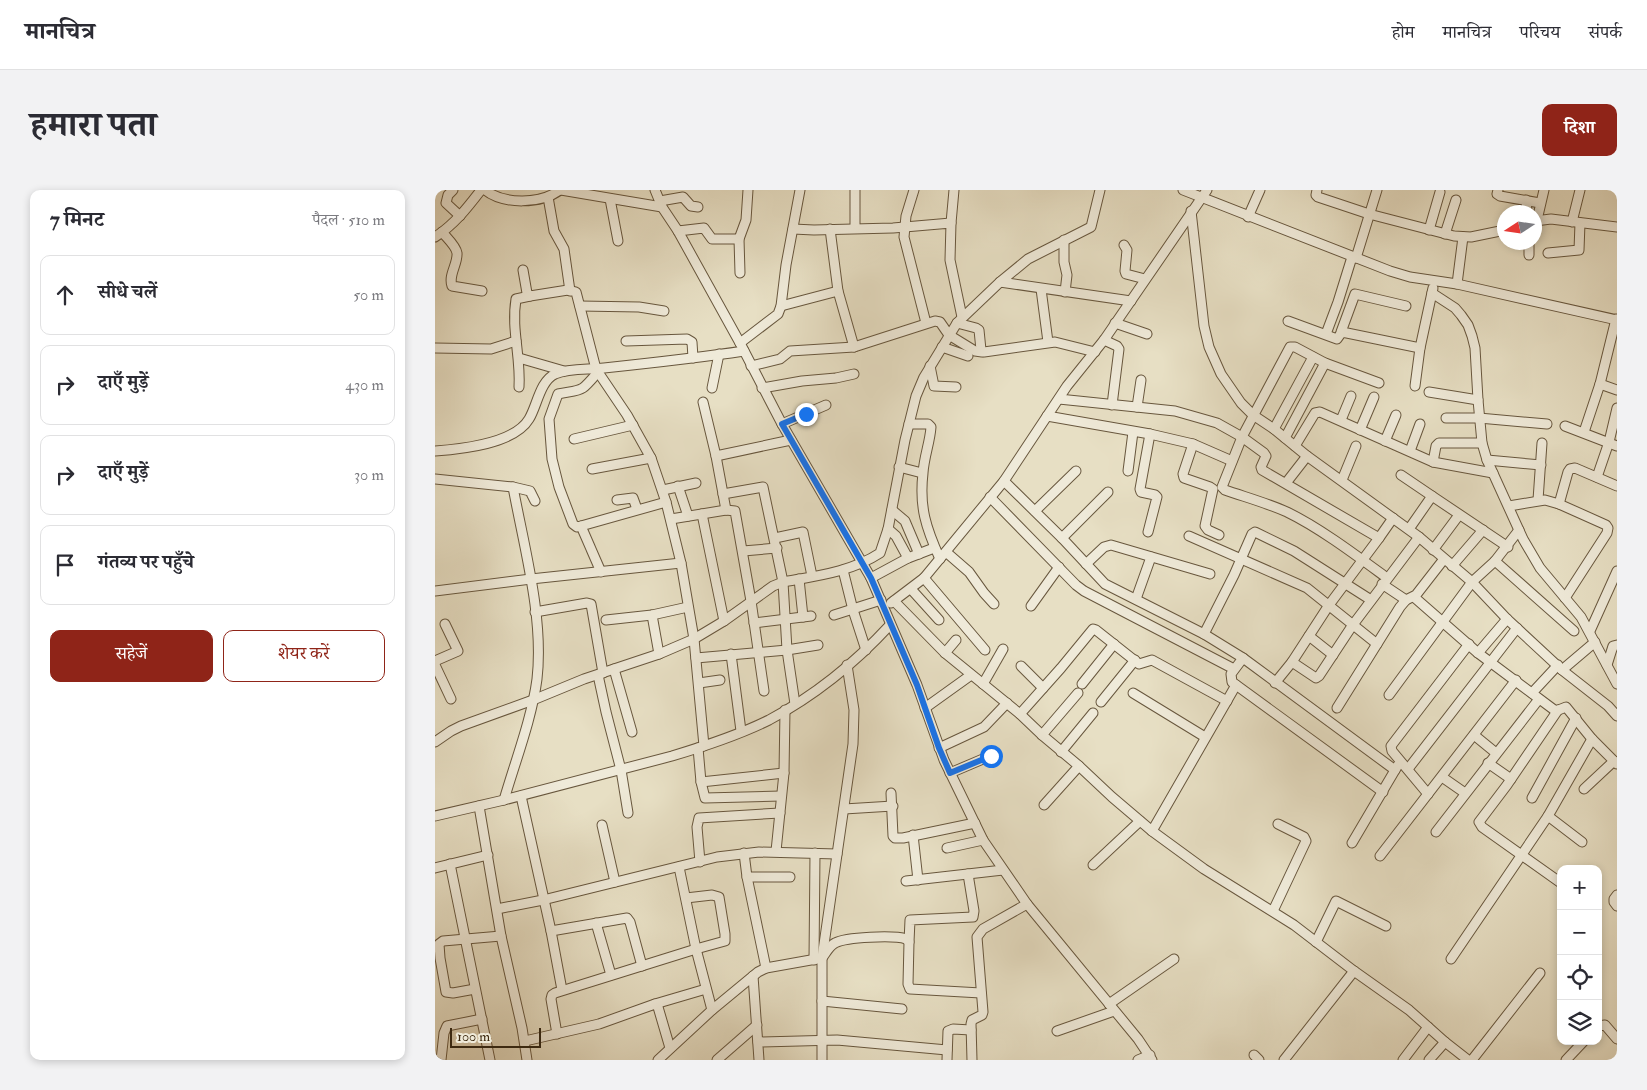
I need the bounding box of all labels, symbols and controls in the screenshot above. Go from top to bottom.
text: मानचित्र [25,16,95,47]
text: होम [1392,21,1415,44]
text: मानचित्र [1443,21,1491,44]
text: परिचय [1519,21,1560,44]
text: संपर्क [1588,21,1622,44]
text: हमारा पता [30,103,156,147]
button: दिशा [1542,104,1617,156]
north arrow [1497,205,1542,250]
text: 7 मिनट [50,206,104,233]
text: पैदल · 510 m [312,210,385,230]
text: सीधे चलें [98,280,157,304]
icon: ahead [51,281,79,309]
text: 50 m [353,285,384,305]
text: दाएँ मुड़ें [98,370,149,394]
icon: right [51,371,79,399]
text: 430 m [345,375,384,395]
route end [795,403,818,426]
text: दाएँ मुड़ें [98,460,149,484]
icon: right [51,461,79,489]
text: 30 m [354,465,384,485]
text: गंतव्य पर पहुँचे [98,550,194,574]
icon: arrive [51,551,79,579]
button: सहेजें [50,630,213,682]
button: शेयर करें [223,630,385,682]
route start [980,745,1003,768]
map controls [1557,865,1602,1045]
button: + [1557,865,1602,910]
button: − [1557,910,1602,955]
button: locate [1557,955,1602,1000]
button: layers [1557,1000,1602,1045]
scale bar [450,1025,541,1048]
text: 100 m [457,1028,490,1045]

